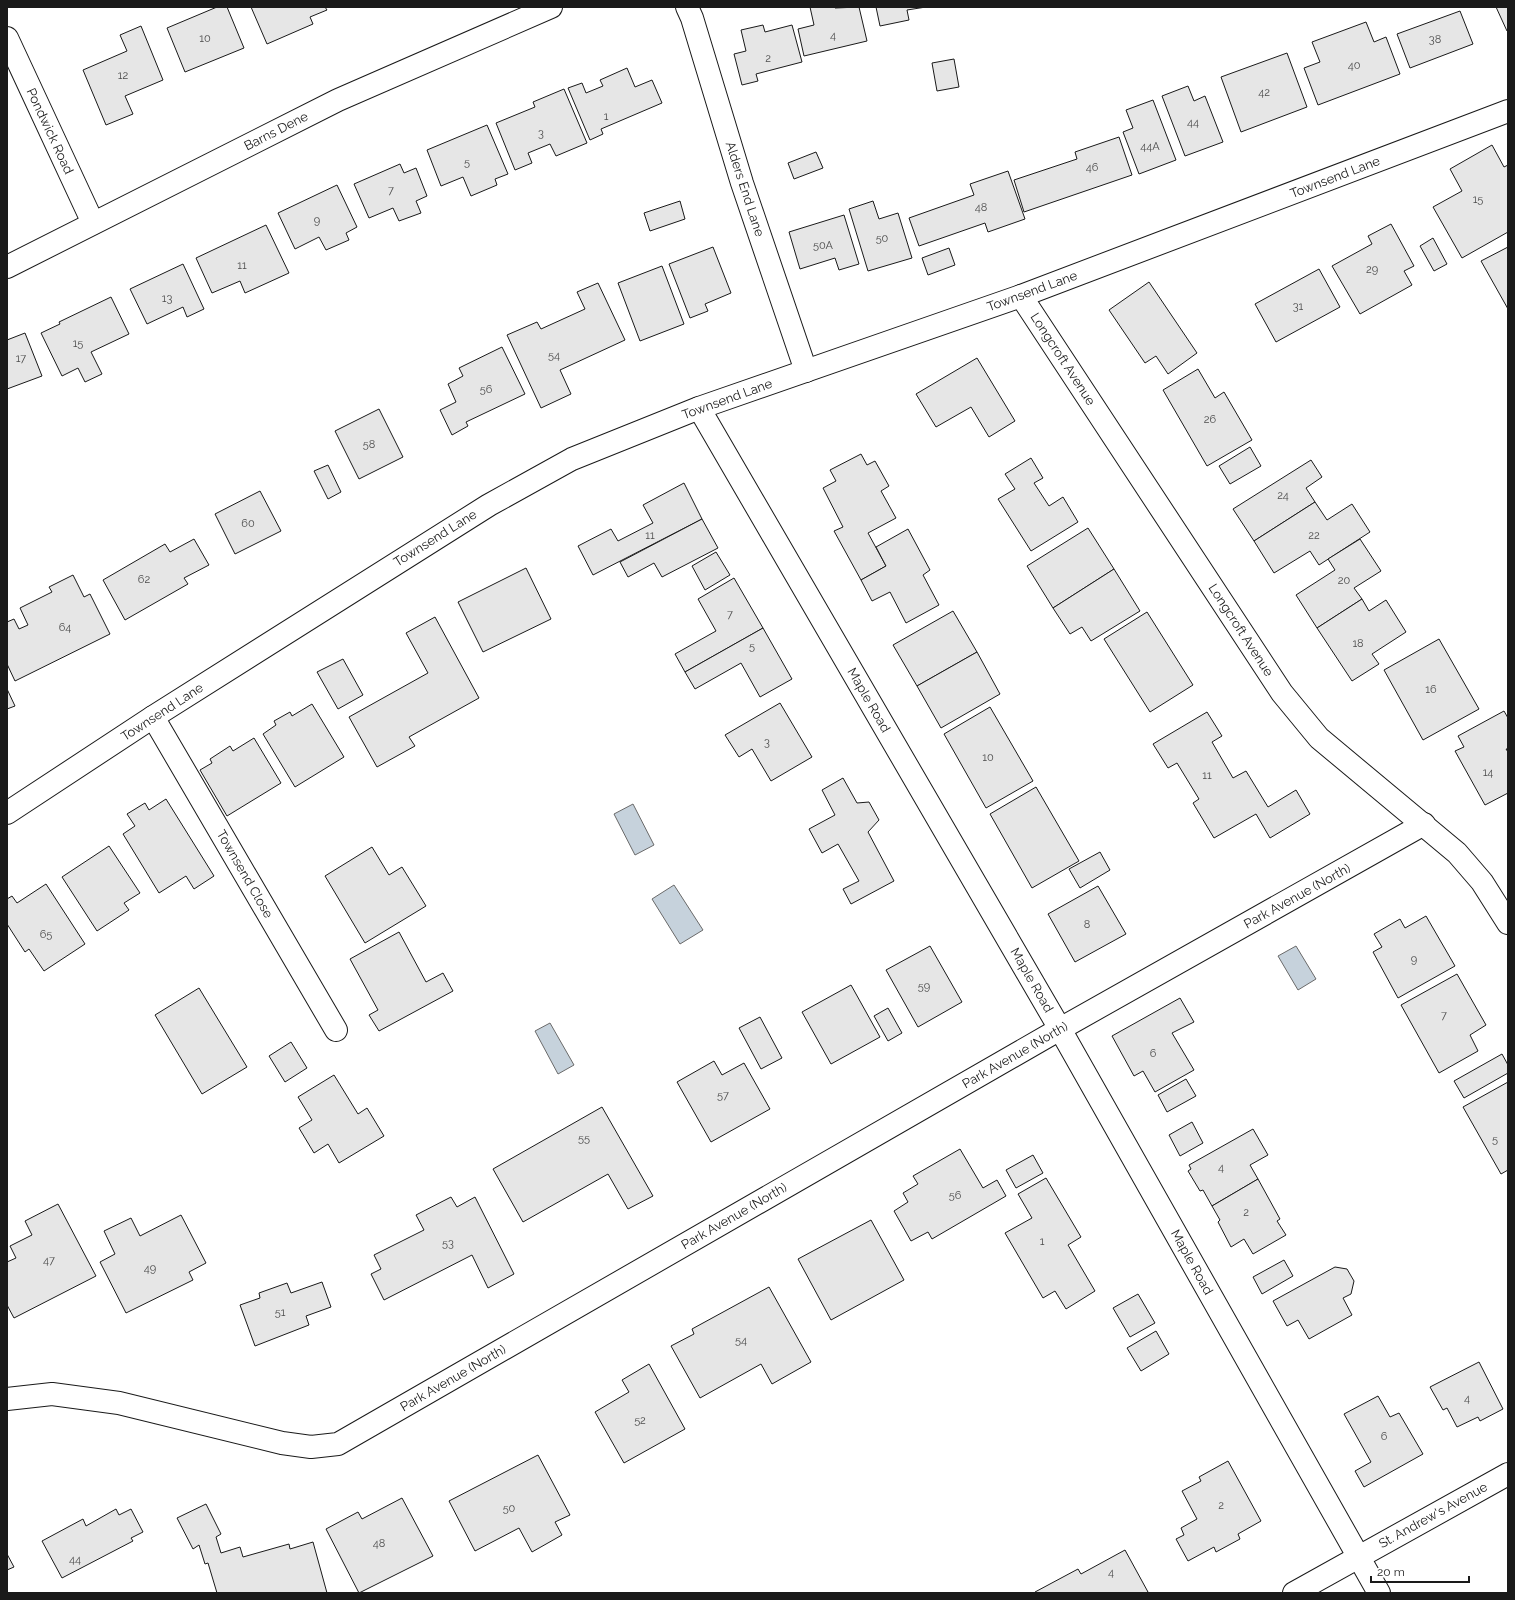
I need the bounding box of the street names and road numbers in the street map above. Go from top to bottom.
street label: Pondwick Road [23,86,77,176]
street label: Barns Dene [242,108,311,153]
street label: Alders End Lane [723,140,768,239]
street label: Townsend Lane [1288,153,1382,201]
street label: Townsend Lane [985,268,1079,314]
street label: Longcroft Avenue [1028,310,1099,408]
street label: Townsend Lane [680,376,774,422]
street label: Townsend Lane [391,506,480,570]
street label: Longcroft Avenue [1206,581,1277,679]
street label: Maple Road [844,665,894,735]
street label: Townsend Lane [118,680,206,744]
street label: Townsend Close [214,827,276,921]
street label: Park Avenue (North) [1241,860,1353,932]
street label: Maple Road [1007,945,1057,1015]
street label: Park Avenue (North) [959,1019,1071,1091]
street label: Park Avenue (North) [678,1180,790,1252]
street label: Maple Road [1168,1227,1216,1297]
street label: Park Avenue (North) [397,1342,509,1414]
street label: St. Andrew's Avenue [1376,1479,1490,1551]

